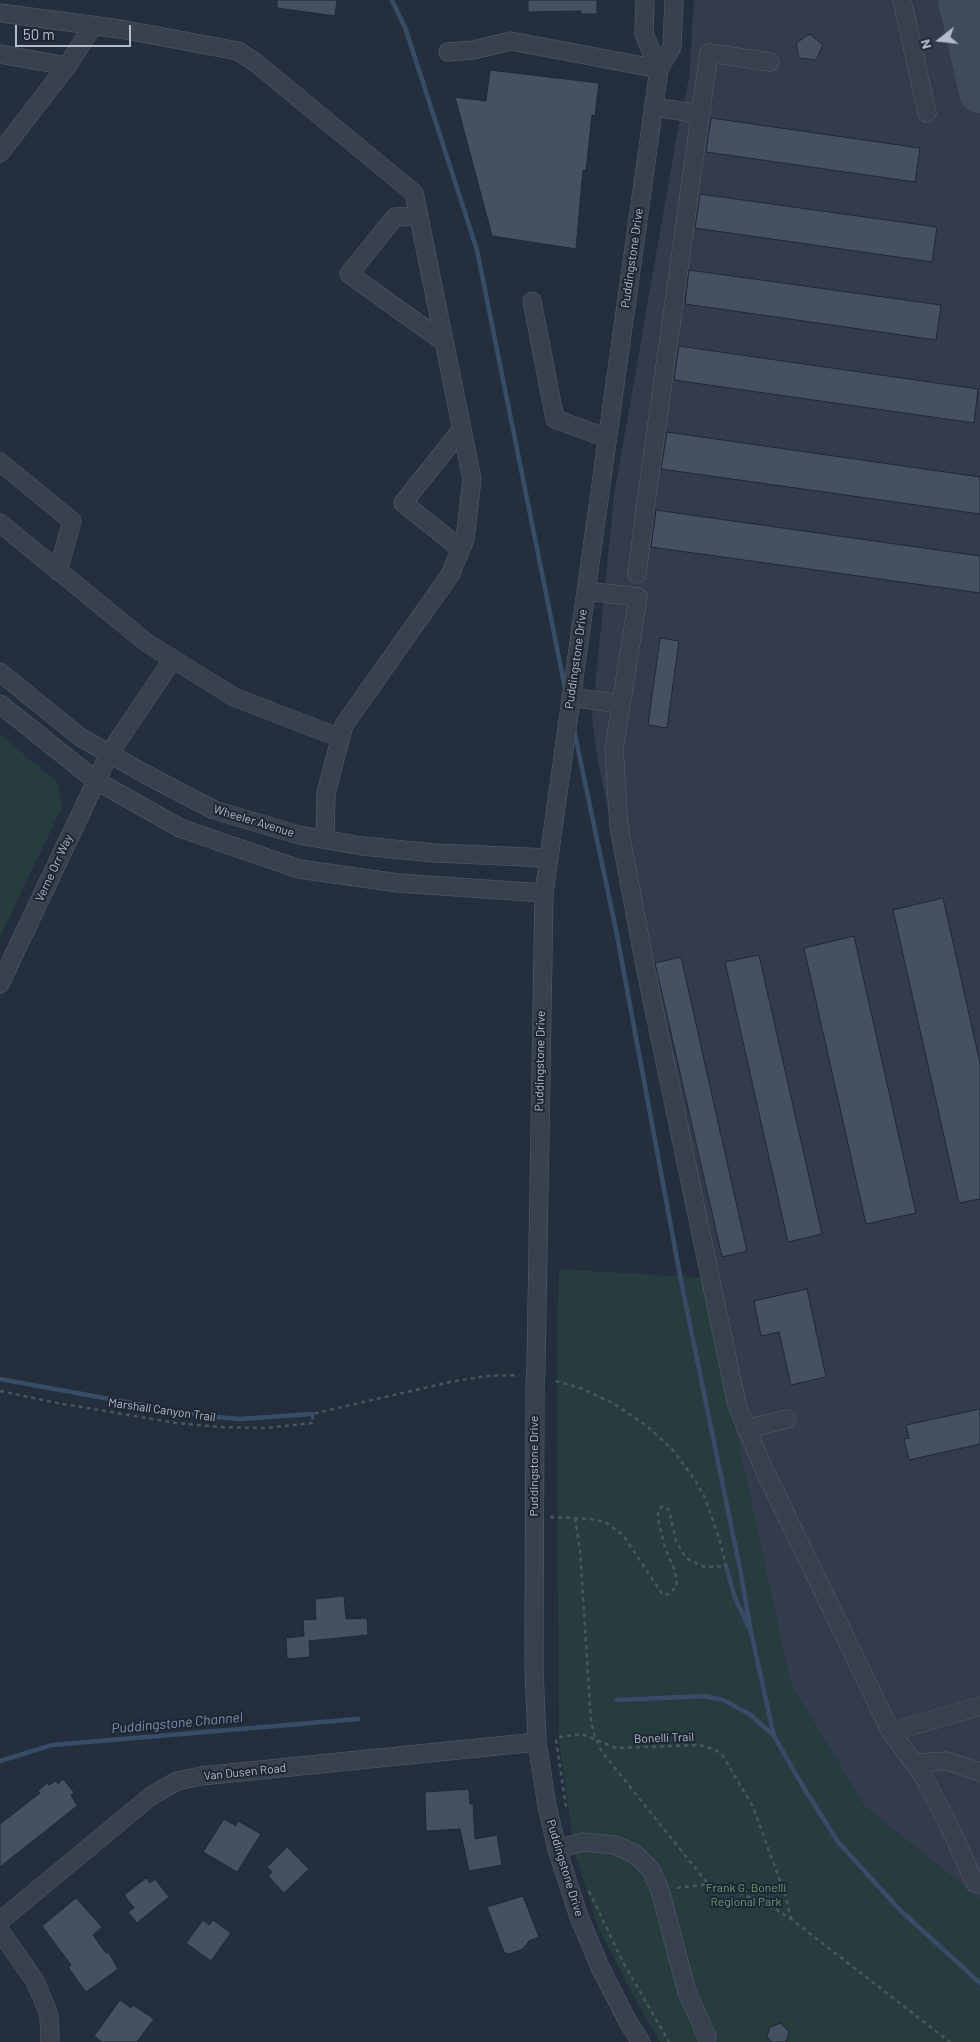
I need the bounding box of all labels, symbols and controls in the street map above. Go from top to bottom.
scale bar [18,15,134,47]
north arrow [915,15,965,65]
text: 50 m [23,25,55,43]
text: N [916,37,935,51]
street label: Puddingstone Drive [618,207,646,309]
street label: Puddingstone Drive [562,608,590,710]
street label: Wheeler Avenue [212,802,296,840]
street label: Verne Orr Way [32,832,76,904]
street label: Puddingstone Drive [532,1010,548,1112]
street label: Marshall Canyon Trail [107,1395,217,1425]
street label: Puddingstone Drive [527,1416,541,1516]
water label: Puddingstone Channel [111,1709,243,1737]
street label: Bonelli Trail [634,1730,694,1746]
street label: Van Dusen Road [203,1761,287,1783]
street label: Puddingstone Drive [543,1818,587,1918]
park label: Frank G. Bonelli Regional Park [706,1881,786,1909]

